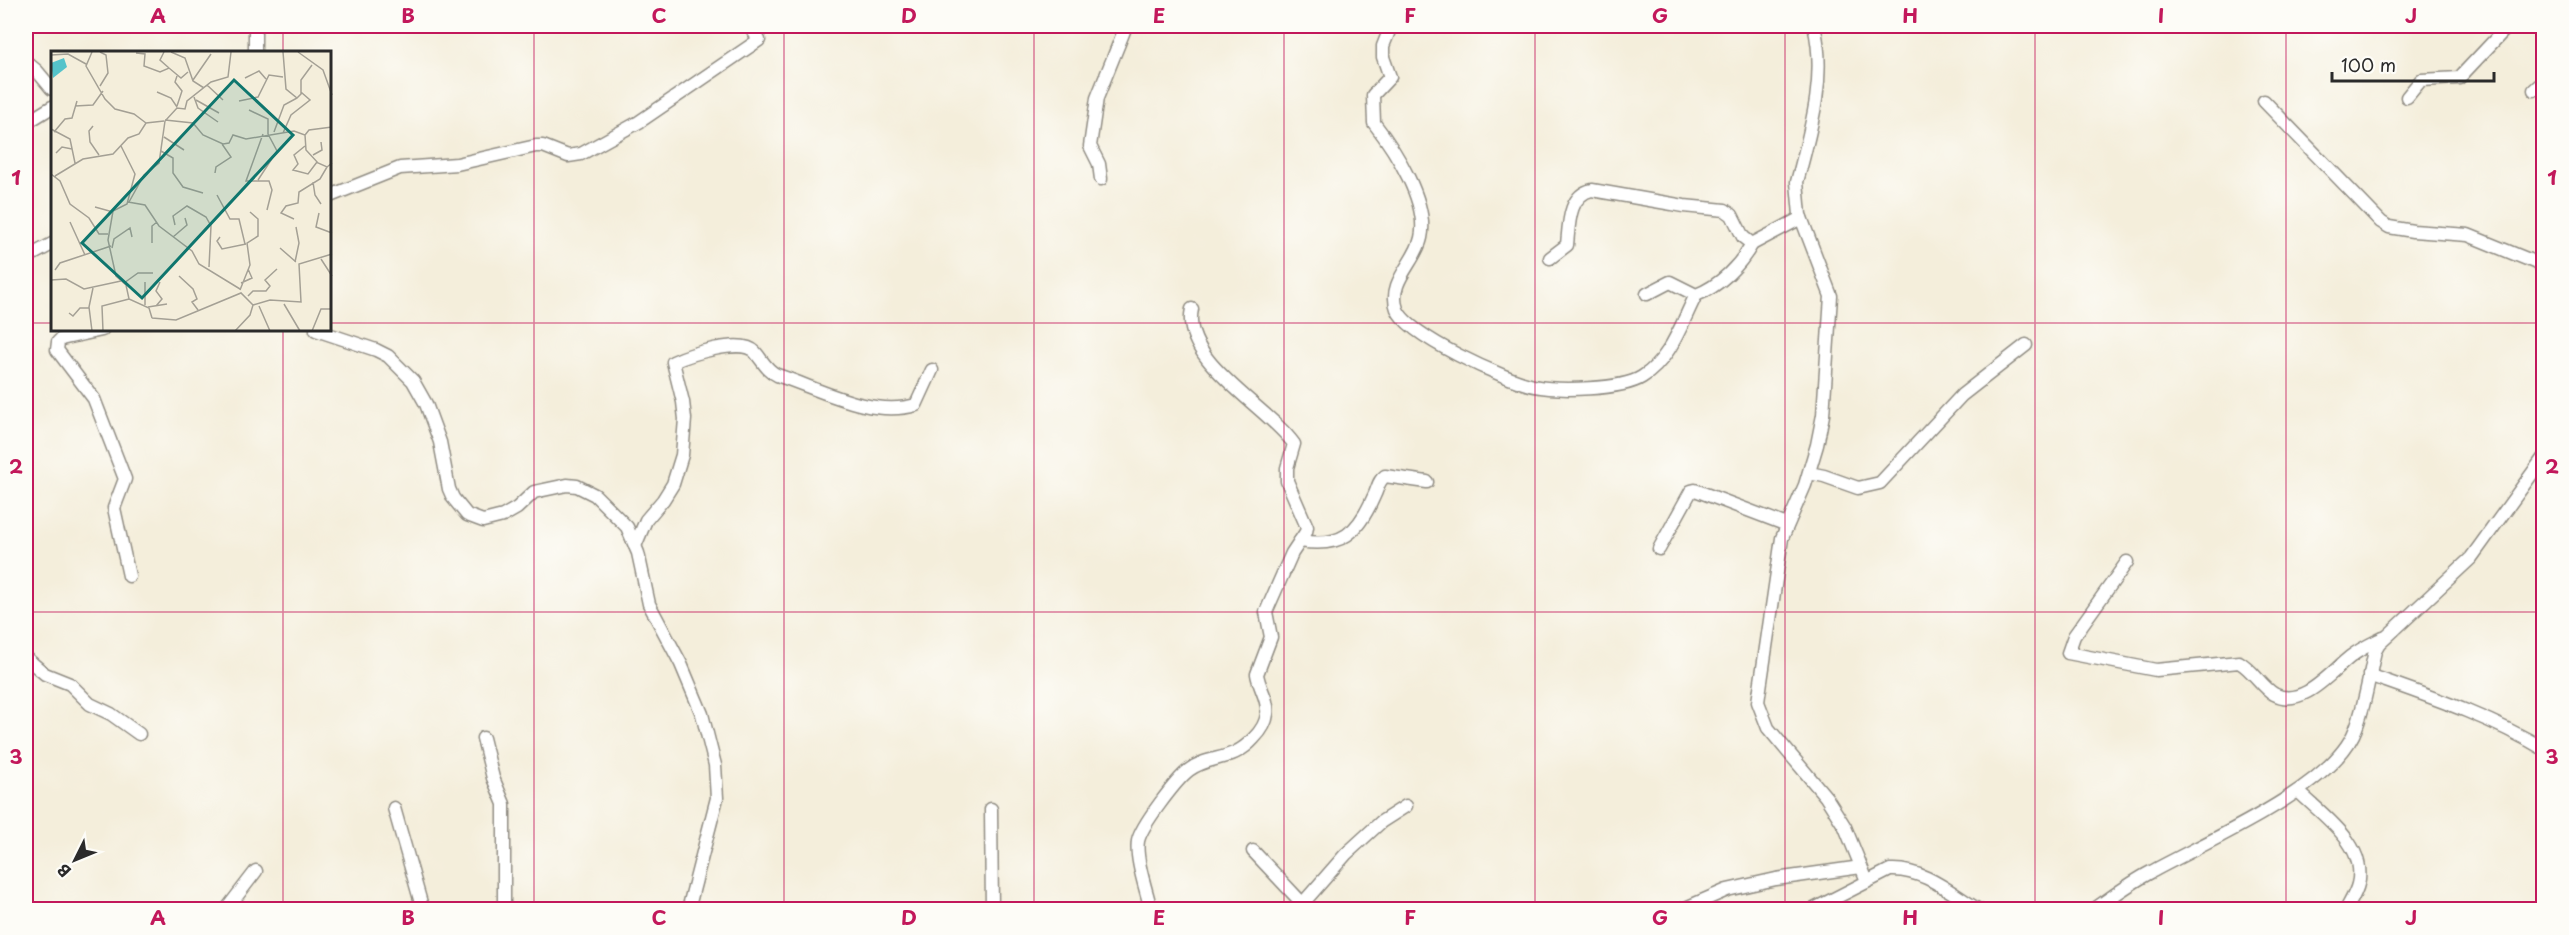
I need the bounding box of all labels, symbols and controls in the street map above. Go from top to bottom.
text: A [150,0,166,30]
text: B [401,0,415,30]
text: C [651,0,667,30]
text: D [901,0,917,30]
text: E [1153,0,1165,30]
text: F [1404,0,1416,30]
text: G [1652,0,1668,30]
text: H [1902,0,1918,30]
text: I [2158,0,2164,30]
text: J [2405,0,2417,30]
scale bar [2332,45,2494,83]
inset map [51,51,332,332]
text: 100 m [2341,51,2396,78]
text: 1 [11,162,21,192]
text: 1 [2547,162,2557,192]
text: 2 [9,451,23,481]
text: 2 [2545,451,2559,481]
text: 3 [9,741,23,771]
text: 3 [2545,741,2559,771]
north arrow [45,830,105,890]
text: B [51,859,76,883]
text: A [150,902,166,932]
text: B [401,902,415,932]
text: C [651,902,667,932]
text: D [901,902,917,932]
text: E [1153,902,1165,932]
text: F [1404,902,1416,932]
text: G [1652,902,1668,932]
text: H [1902,902,1918,932]
text: I [2158,902,2164,932]
text: J [2405,902,2417,932]

